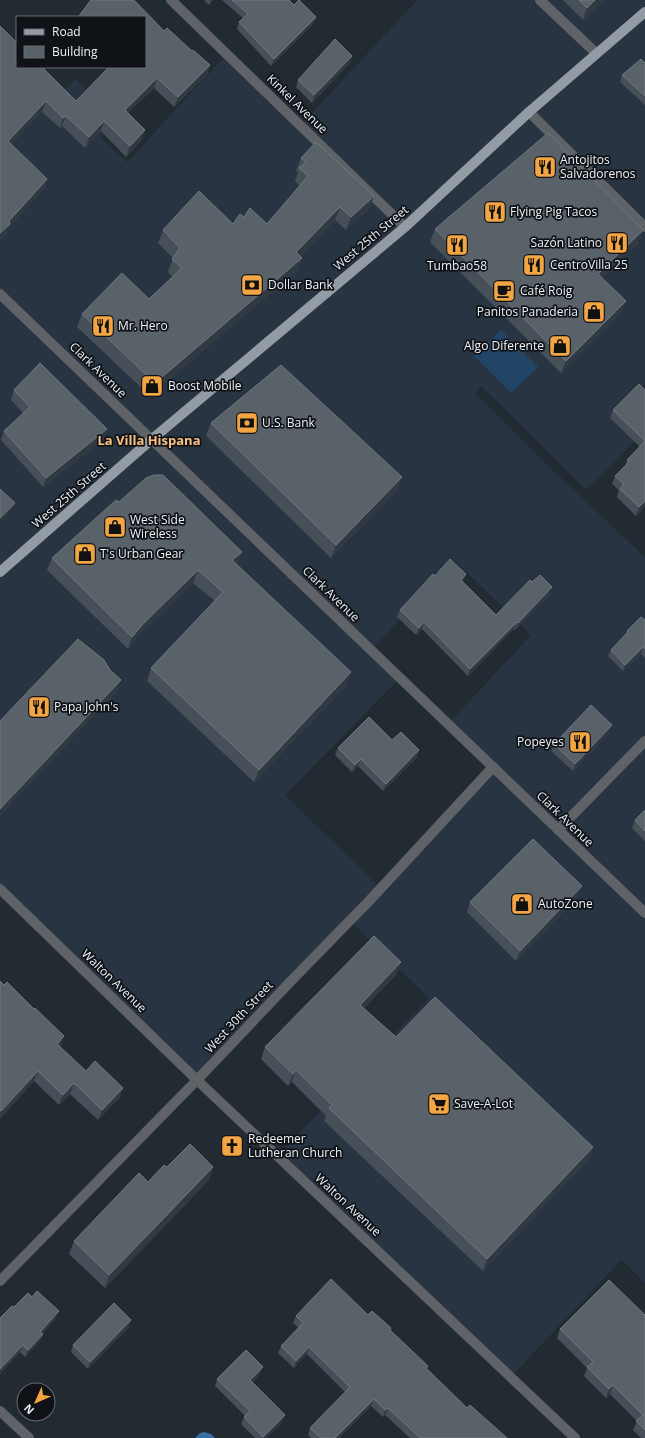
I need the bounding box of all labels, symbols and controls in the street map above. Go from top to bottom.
legend [16,16,146,68]
text: Road [52,23,81,40]
text: Building [52,43,98,60]
street label: Kinkel Avenue [263,70,332,137]
place label: Antojitos Salvadorenos [560,151,636,182]
restaurant icon: Antojitos Salvadorenos [532,154,558,180]
restaurant icon: Flying Pig Tacos [482,199,508,225]
street label: West 25th Street [330,201,412,274]
place label: Flying Pig Tacos [510,203,597,220]
restaurant icon: Sazón Latino [604,230,630,256]
restaurant icon: Tumbao58 [444,232,470,258]
place label: Sazón Latino [531,234,602,251]
restaurant icon: CentroVilla 25 [521,252,547,278]
place label: CentroVilla 25 [550,256,628,273]
place label: Tumbao58 [427,257,487,274]
bank icon: Dollar Bank [239,272,265,298]
place label: Dollar Bank [268,276,333,293]
cafe icon: Café Roig [491,278,517,304]
place label: Café Roig [520,282,573,299]
shop icon: Panitos Panaderia [581,299,607,325]
place label: Panitos Panaderia [477,303,578,320]
restaurant icon: Mr. Hero [90,313,116,339]
place label: Mr. Hero [118,317,168,334]
shop icon: Algo Diferente [547,333,573,359]
place label: Algo Diferente [464,337,544,354]
street label: Clark Avenue [66,338,131,401]
shop icon: Boost Mobile [139,373,165,399]
place label: Boost Mobile [168,377,242,394]
bank icon: U.S. Bank [234,410,260,436]
place label: U.S. Bank [262,414,316,431]
district label: La Villa Hispana [97,431,201,449]
street label: West 25th Street [28,458,109,532]
place label: West Side Wireless [130,511,185,542]
shop icon: West Side Wireless [102,514,128,540]
shop icon: T's Urban Gear [72,541,98,567]
place label: T's Urban Gear [100,545,183,562]
street label: Clark Avenue [299,562,364,625]
restaurant icon: Papa John's [26,694,52,720]
place label: Papa John's [54,698,119,715]
restaurant icon: Popeyes [567,729,593,755]
place label: Popeyes [517,733,564,750]
street label: Clark Avenue [533,787,598,850]
shop icon: AutoZone [509,891,535,917]
place label: AutoZone [538,895,593,912]
street label: Walton Avenue [78,945,151,1016]
street label: West 30th Street [201,977,277,1056]
supermarket icon: Save-A-Lot [426,1091,452,1117]
place label: Save-A-Lot [454,1095,513,1112]
place label: Redeemer Lutheran Church [248,1130,342,1161]
church icon: Redeemer Lutheran Church [219,1133,245,1159]
street label: Walton Avenue [312,1170,385,1240]
north arrow [16,1382,56,1422]
text: N [20,1401,37,1418]

